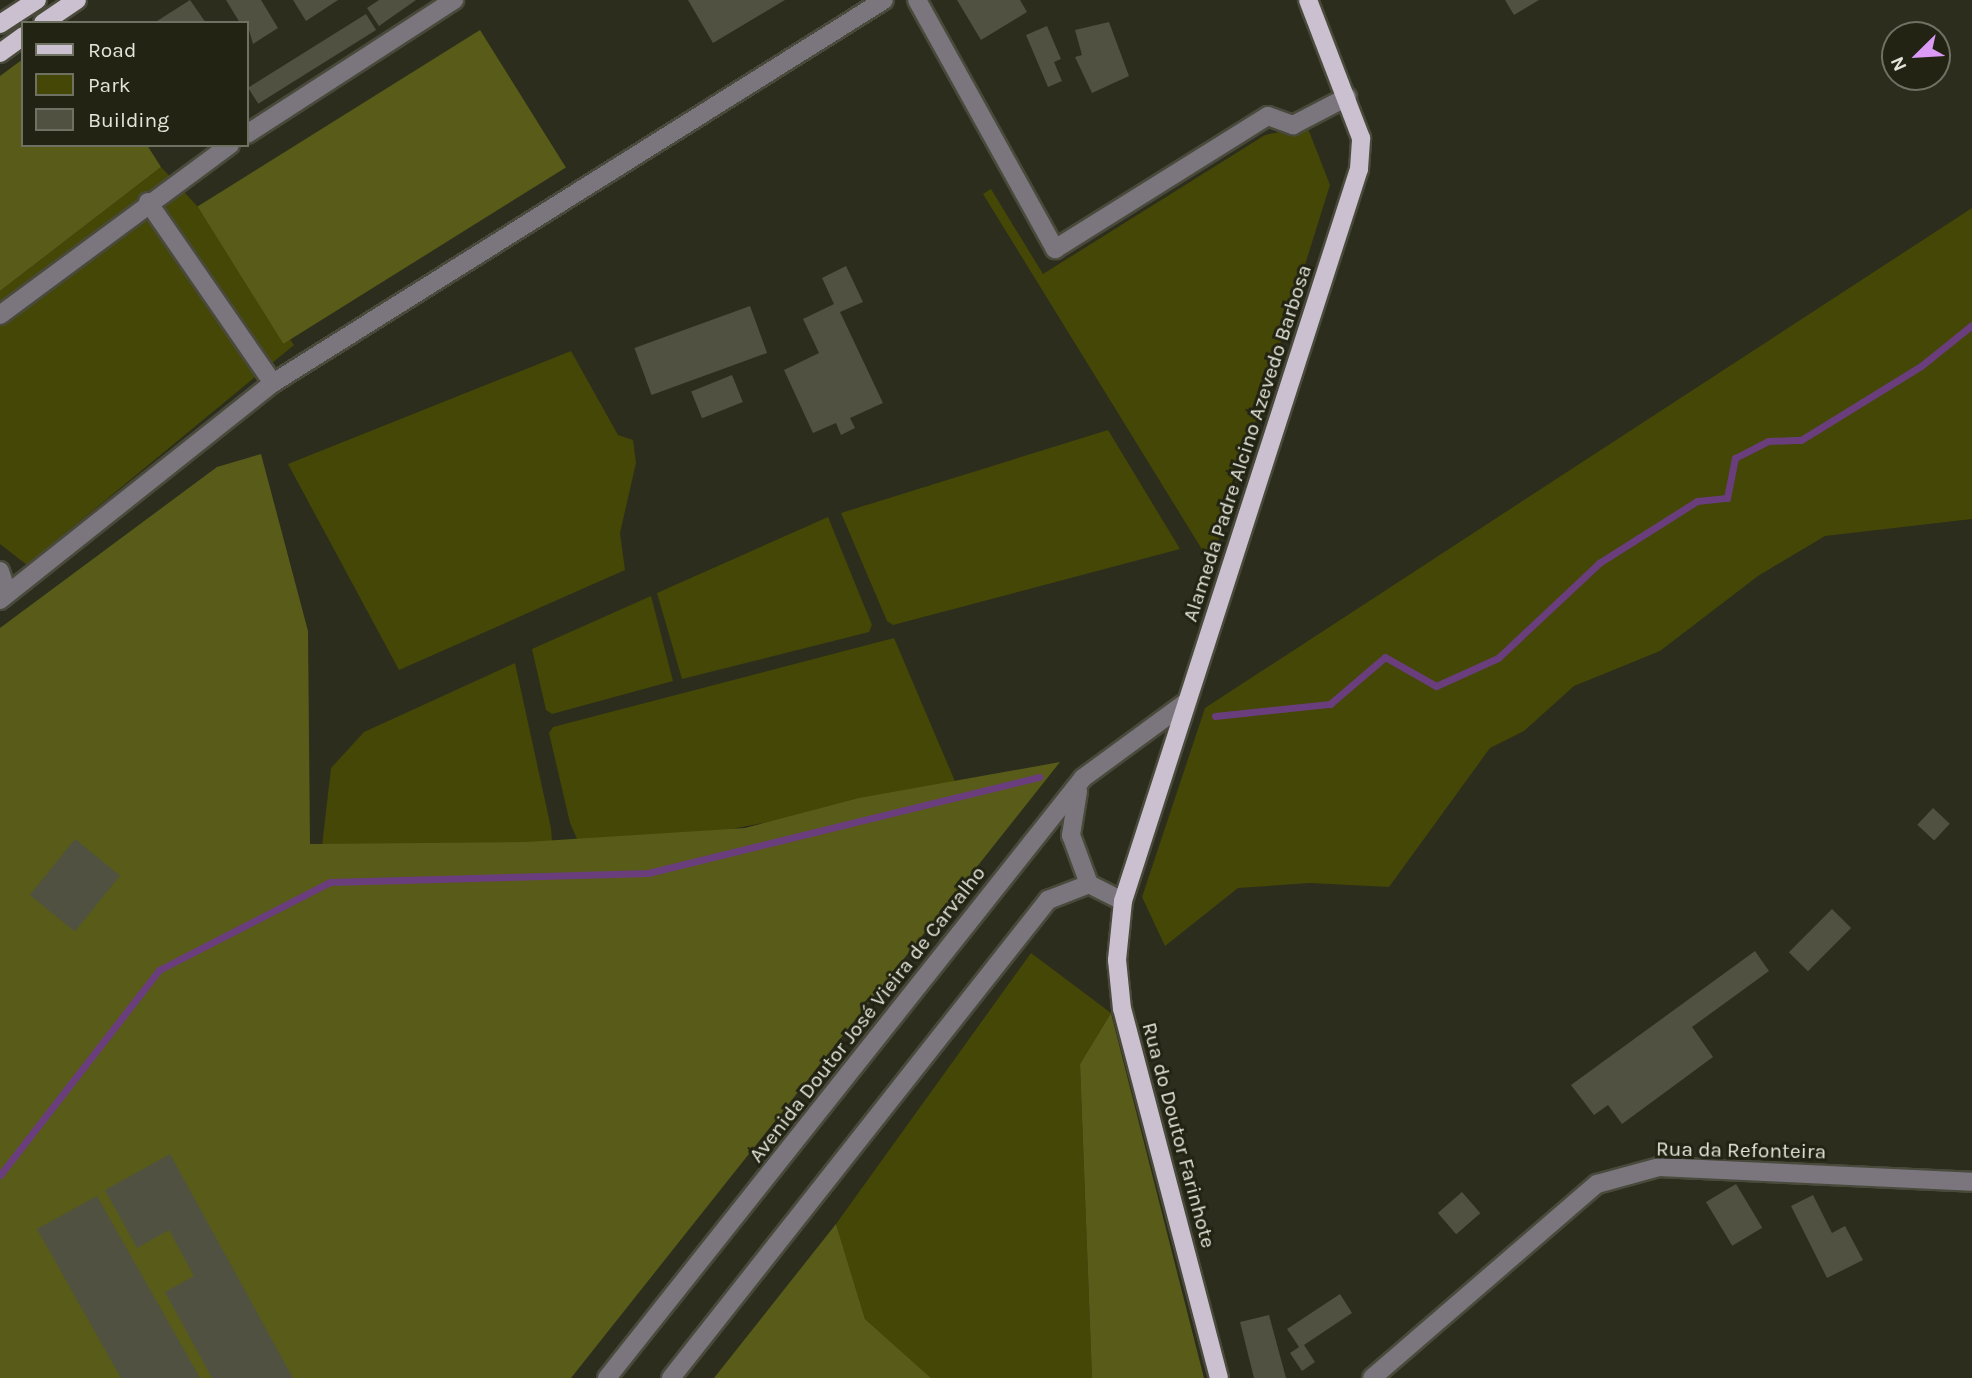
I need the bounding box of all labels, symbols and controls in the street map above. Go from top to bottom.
legend [21,21,248,147]
north arrow [1881,21,1951,91]
text: Road [88,38,136,62]
text: N [1886,53,1911,74]
text: Park [88,73,131,97]
text: Building [88,108,169,132]
street label: Alameda Padre Alcino Azevedo Barbosa [1177,261,1317,625]
street label: Avenida Doutor José Vieira de Carvalho [743,861,991,1167]
street label: Rua do Doutor Farinhote [1137,1019,1221,1251]
street label: Rua da Refonteira [1656,1136,1826,1164]

